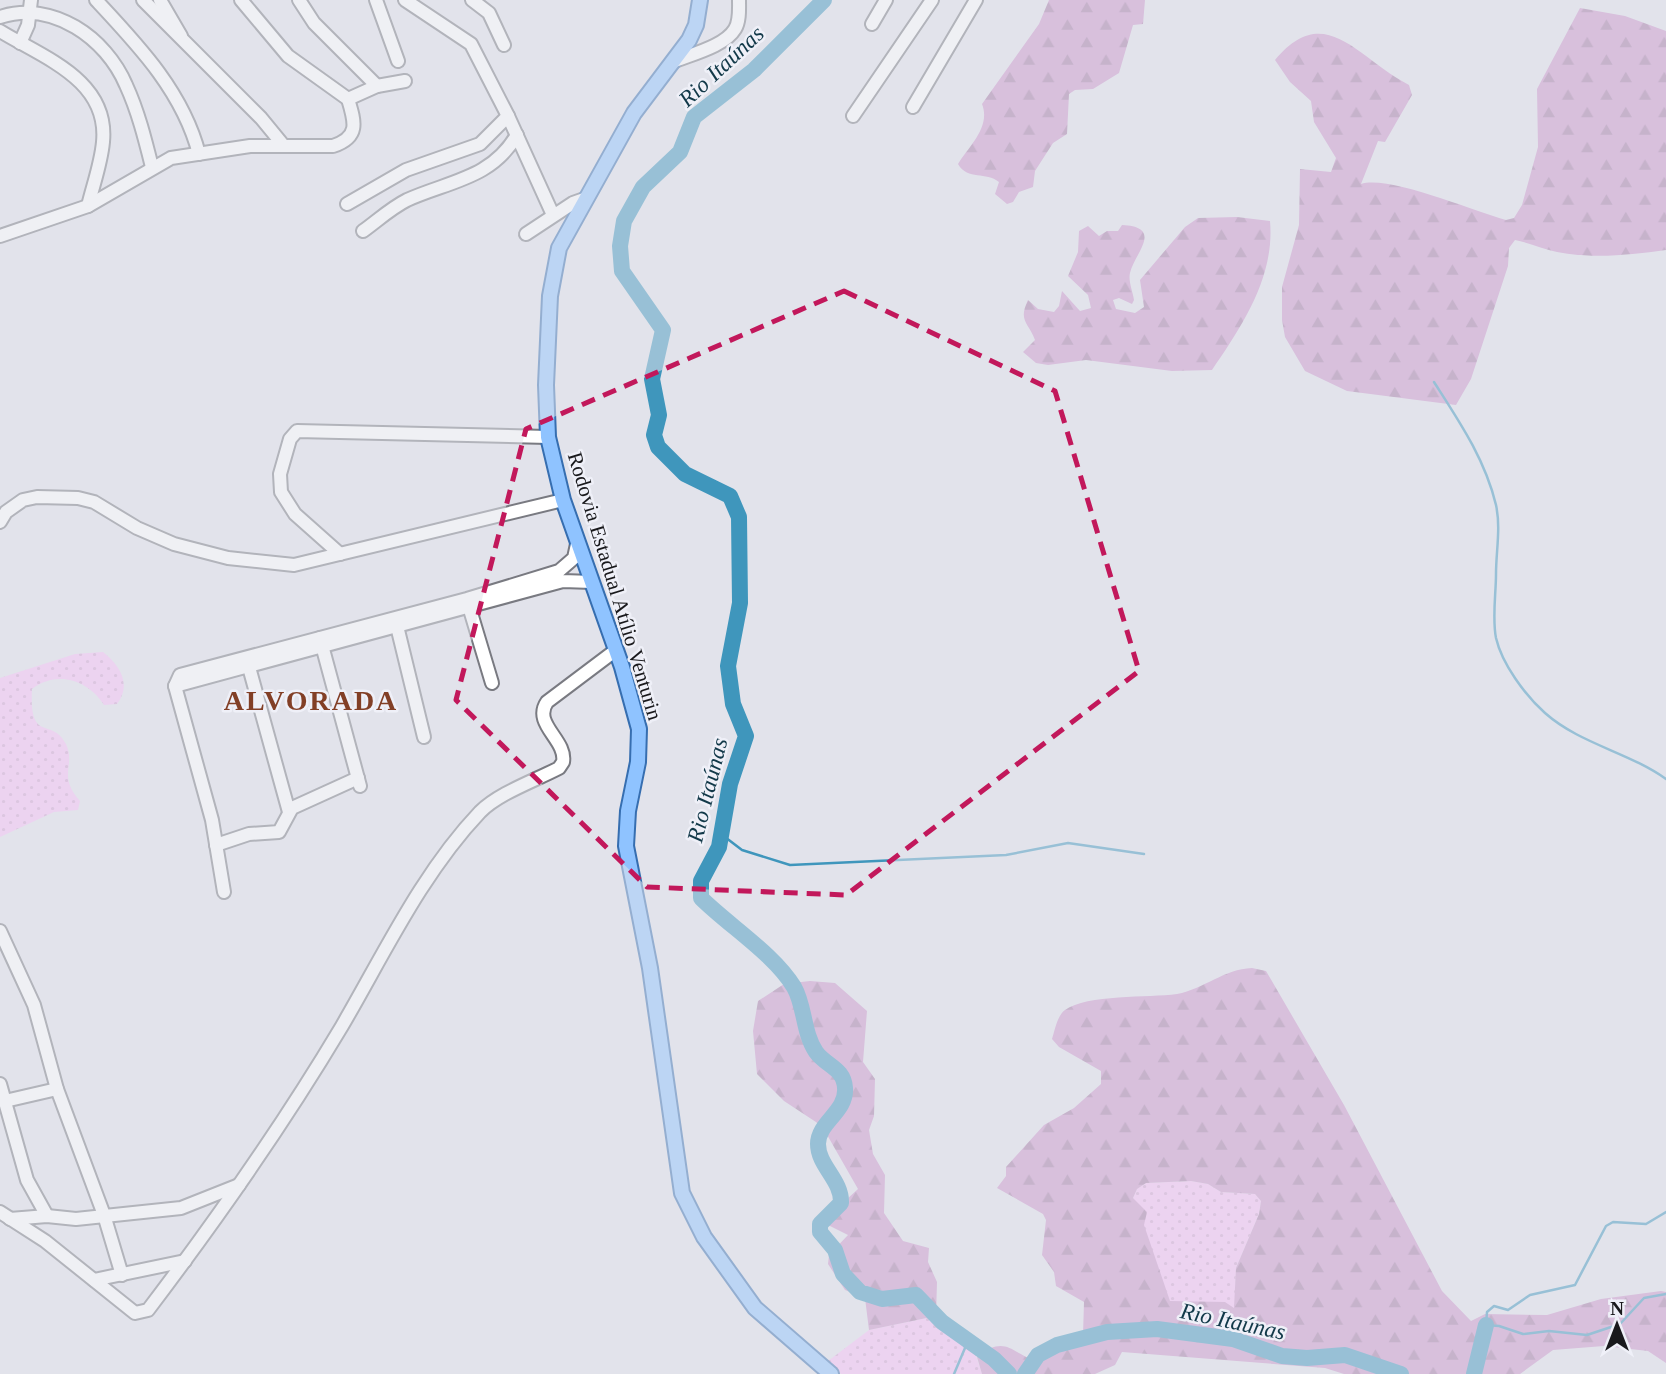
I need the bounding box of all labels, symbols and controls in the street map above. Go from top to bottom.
water label: Rio Itaúnas [673,21,769,113]
street label: Rodovia Estadual Atílio Venturin [563,449,667,723]
district label: ALVORADA [224,685,398,716]
water label: Rio Itaúnas [682,735,733,846]
north arrow [1582,1290,1652,1360]
water label: Rio Itaúnas [1177,1298,1288,1345]
text: N [1610,1298,1624,1319]

